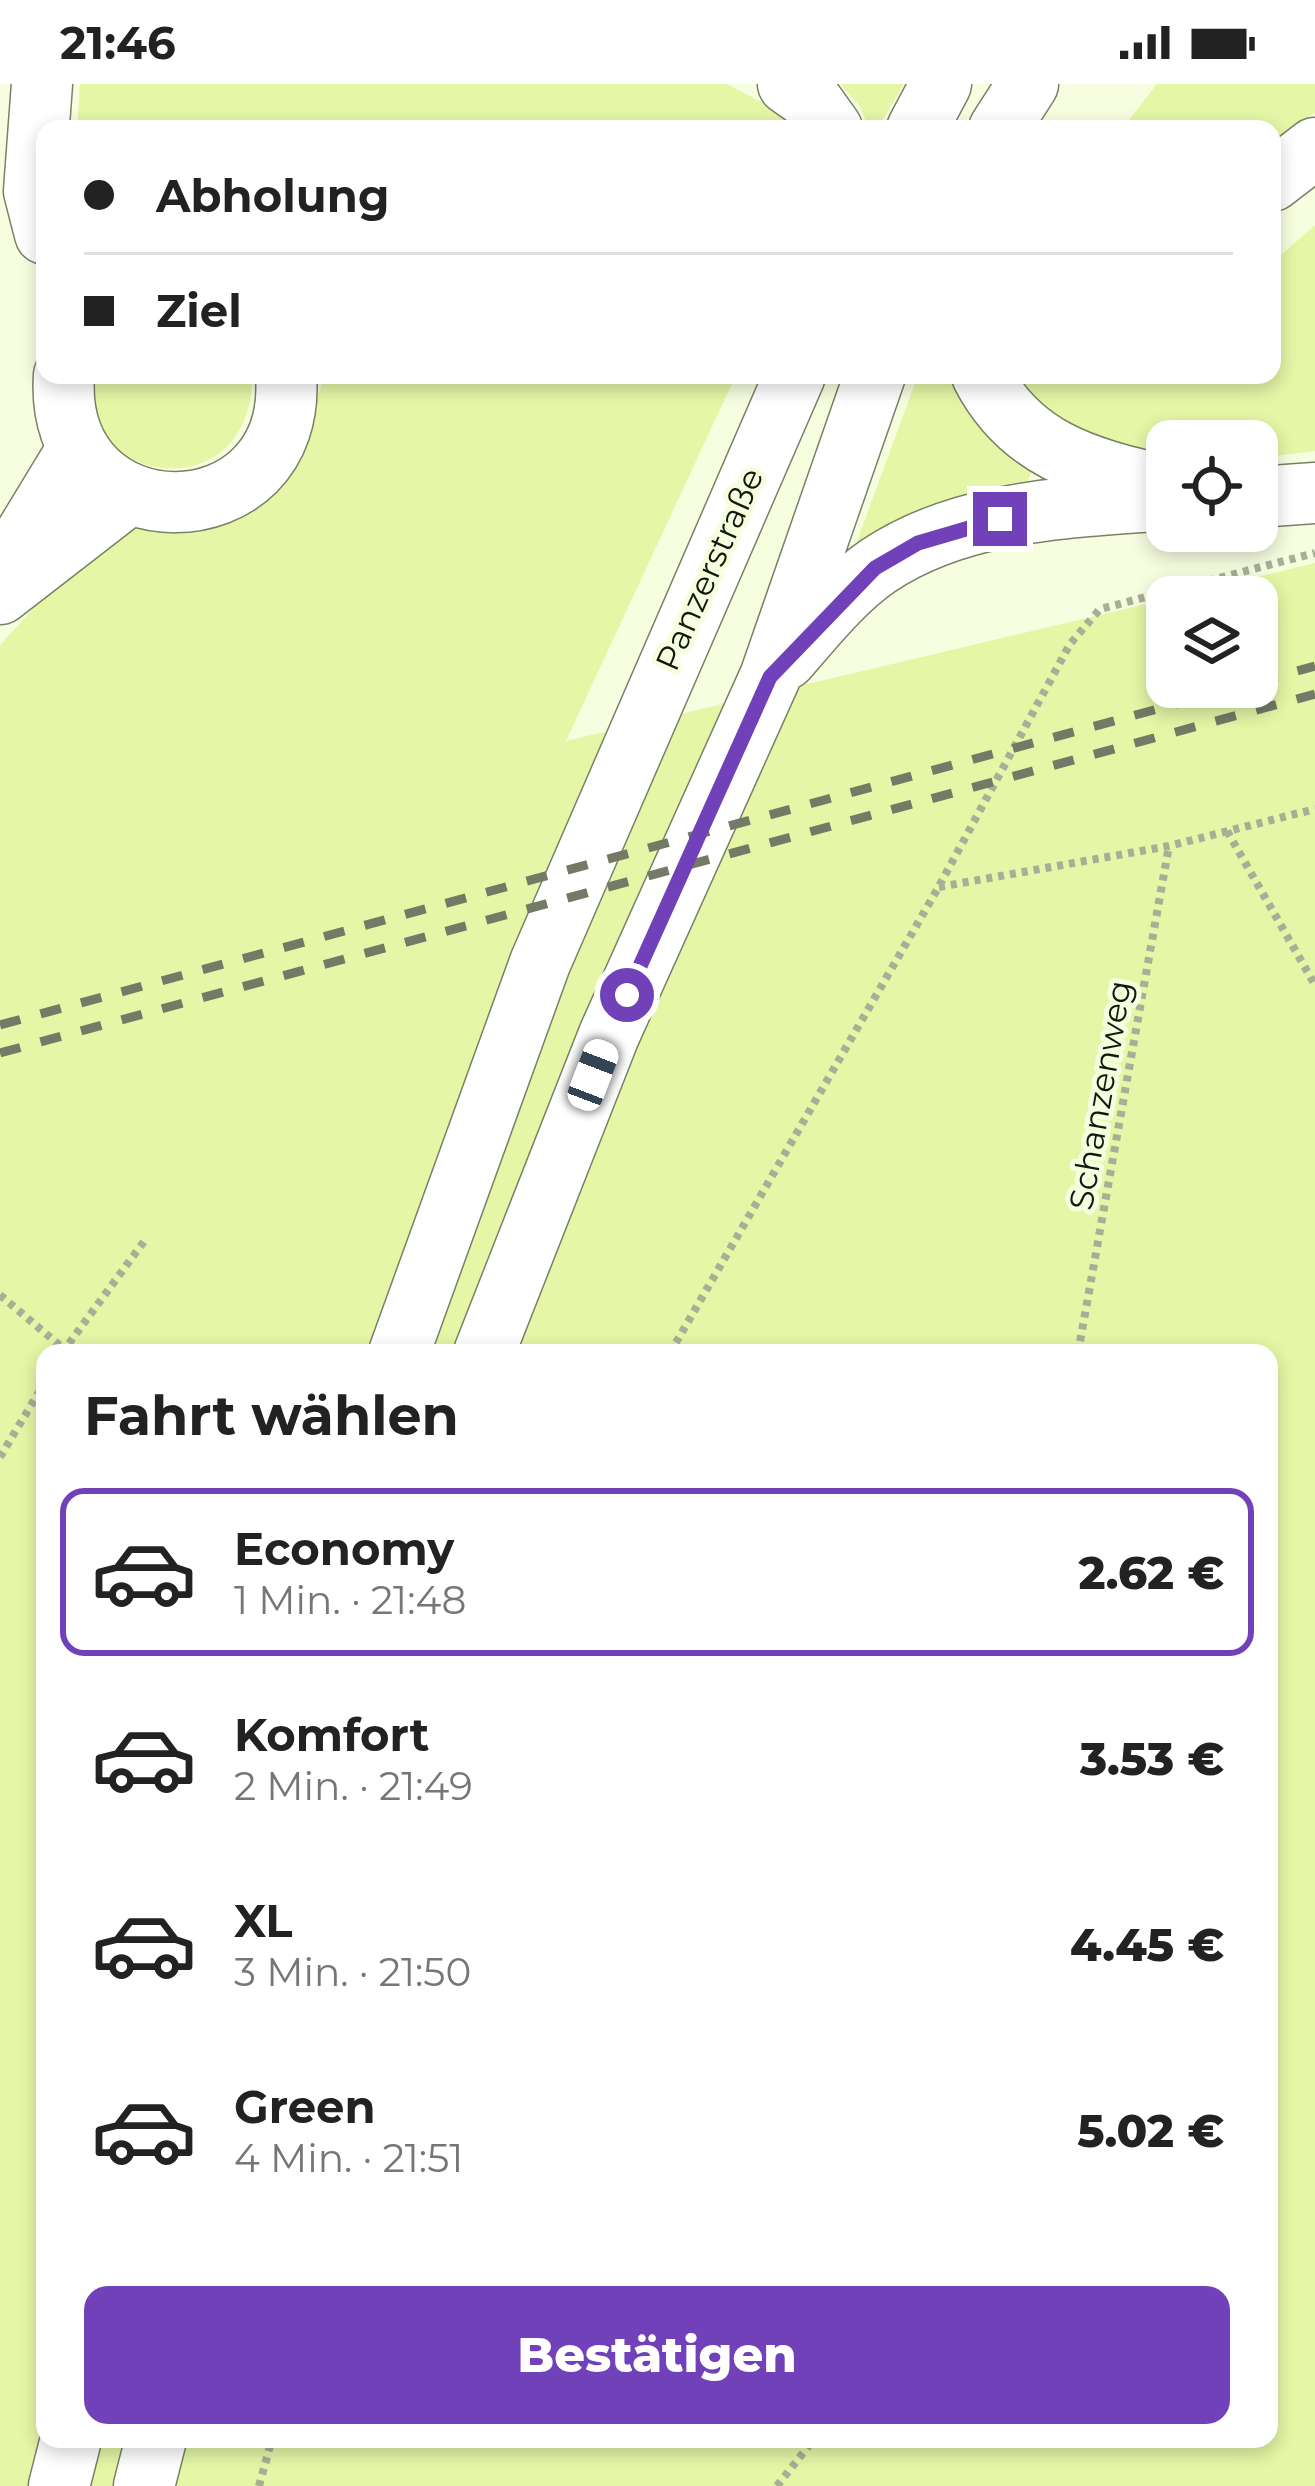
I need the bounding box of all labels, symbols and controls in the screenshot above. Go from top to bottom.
text: 21:46 [60,15,176,70]
text: Abholung [156,168,390,223]
text: Ziel [156,283,242,338]
map controls [1146,420,1278,708]
button: locate [1146,420,1278,552]
street label: Panzerstraße [646,462,772,676]
route end [973,492,1027,546]
button: layers [1146,576,1278,708]
route start [600,968,654,1022]
street label: Schanzenweg [1060,977,1140,1213]
car [563,1035,623,1115]
text: Fahrt wählen [84,1383,459,1449]
icon: car [90,1518,198,1626]
text: Economy [234,1521,454,1576]
text: 2.62 € [1078,1545,1224,1600]
text: 1 Min. · 21:48 [234,1576,466,1624]
icon: car [90,1704,198,1812]
text: Komfort [234,1707,429,1762]
text: 3.53 € [1080,1731,1224,1786]
text: 2 Min. · 21:49 [234,1762,473,1810]
icon: car [90,1890,198,1998]
text: XL [234,1893,292,1948]
text: 4.45 € [1070,1917,1224,1972]
text: 3 Min. · 21:50 [234,1948,471,1996]
icon: car [90,2076,198,2184]
text: Green [234,2079,376,2134]
text: 5.02 € [1077,2103,1224,2158]
text: 4 Min. · 21:51 [234,2134,463,2182]
button: Bestätigen [84,2286,1230,2424]

